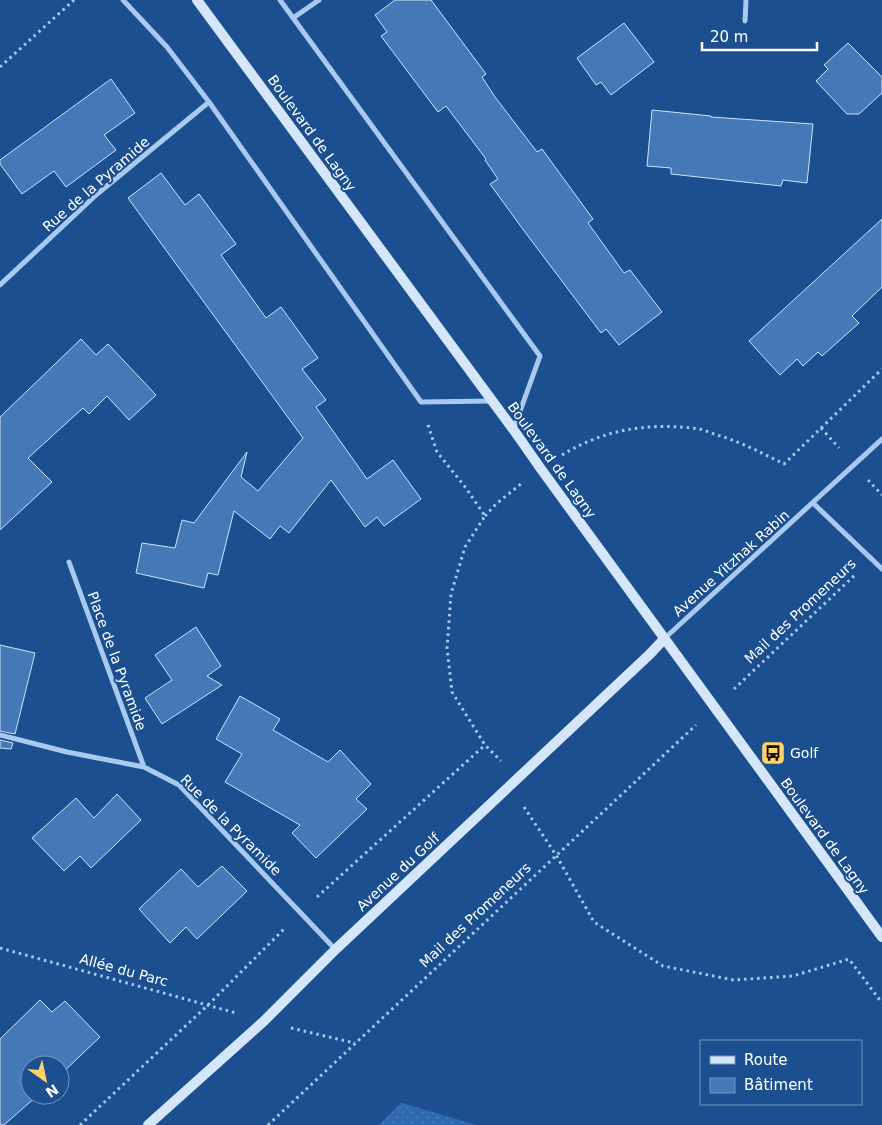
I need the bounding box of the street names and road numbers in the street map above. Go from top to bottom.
street label: Boulevard de Lagny [264,72,360,194]
street label: Rue de la Pyramide [39,133,153,235]
street label: Boulevard de Lagny [504,399,600,521]
street label: Avenue Yitzhak Rabin [670,507,792,619]
street label: Mail des Promeneurs [741,555,859,667]
street label: Place de la Pyramide [84,589,150,733]
street label: Rue de la Pyramide [177,771,285,879]
street label: Boulevard de Lagny [777,775,873,897]
street label: Avenue du Golf [353,829,443,914]
street label: Mail des Promeneurs [416,859,534,971]
street label: Allée du Parc [78,951,170,989]

